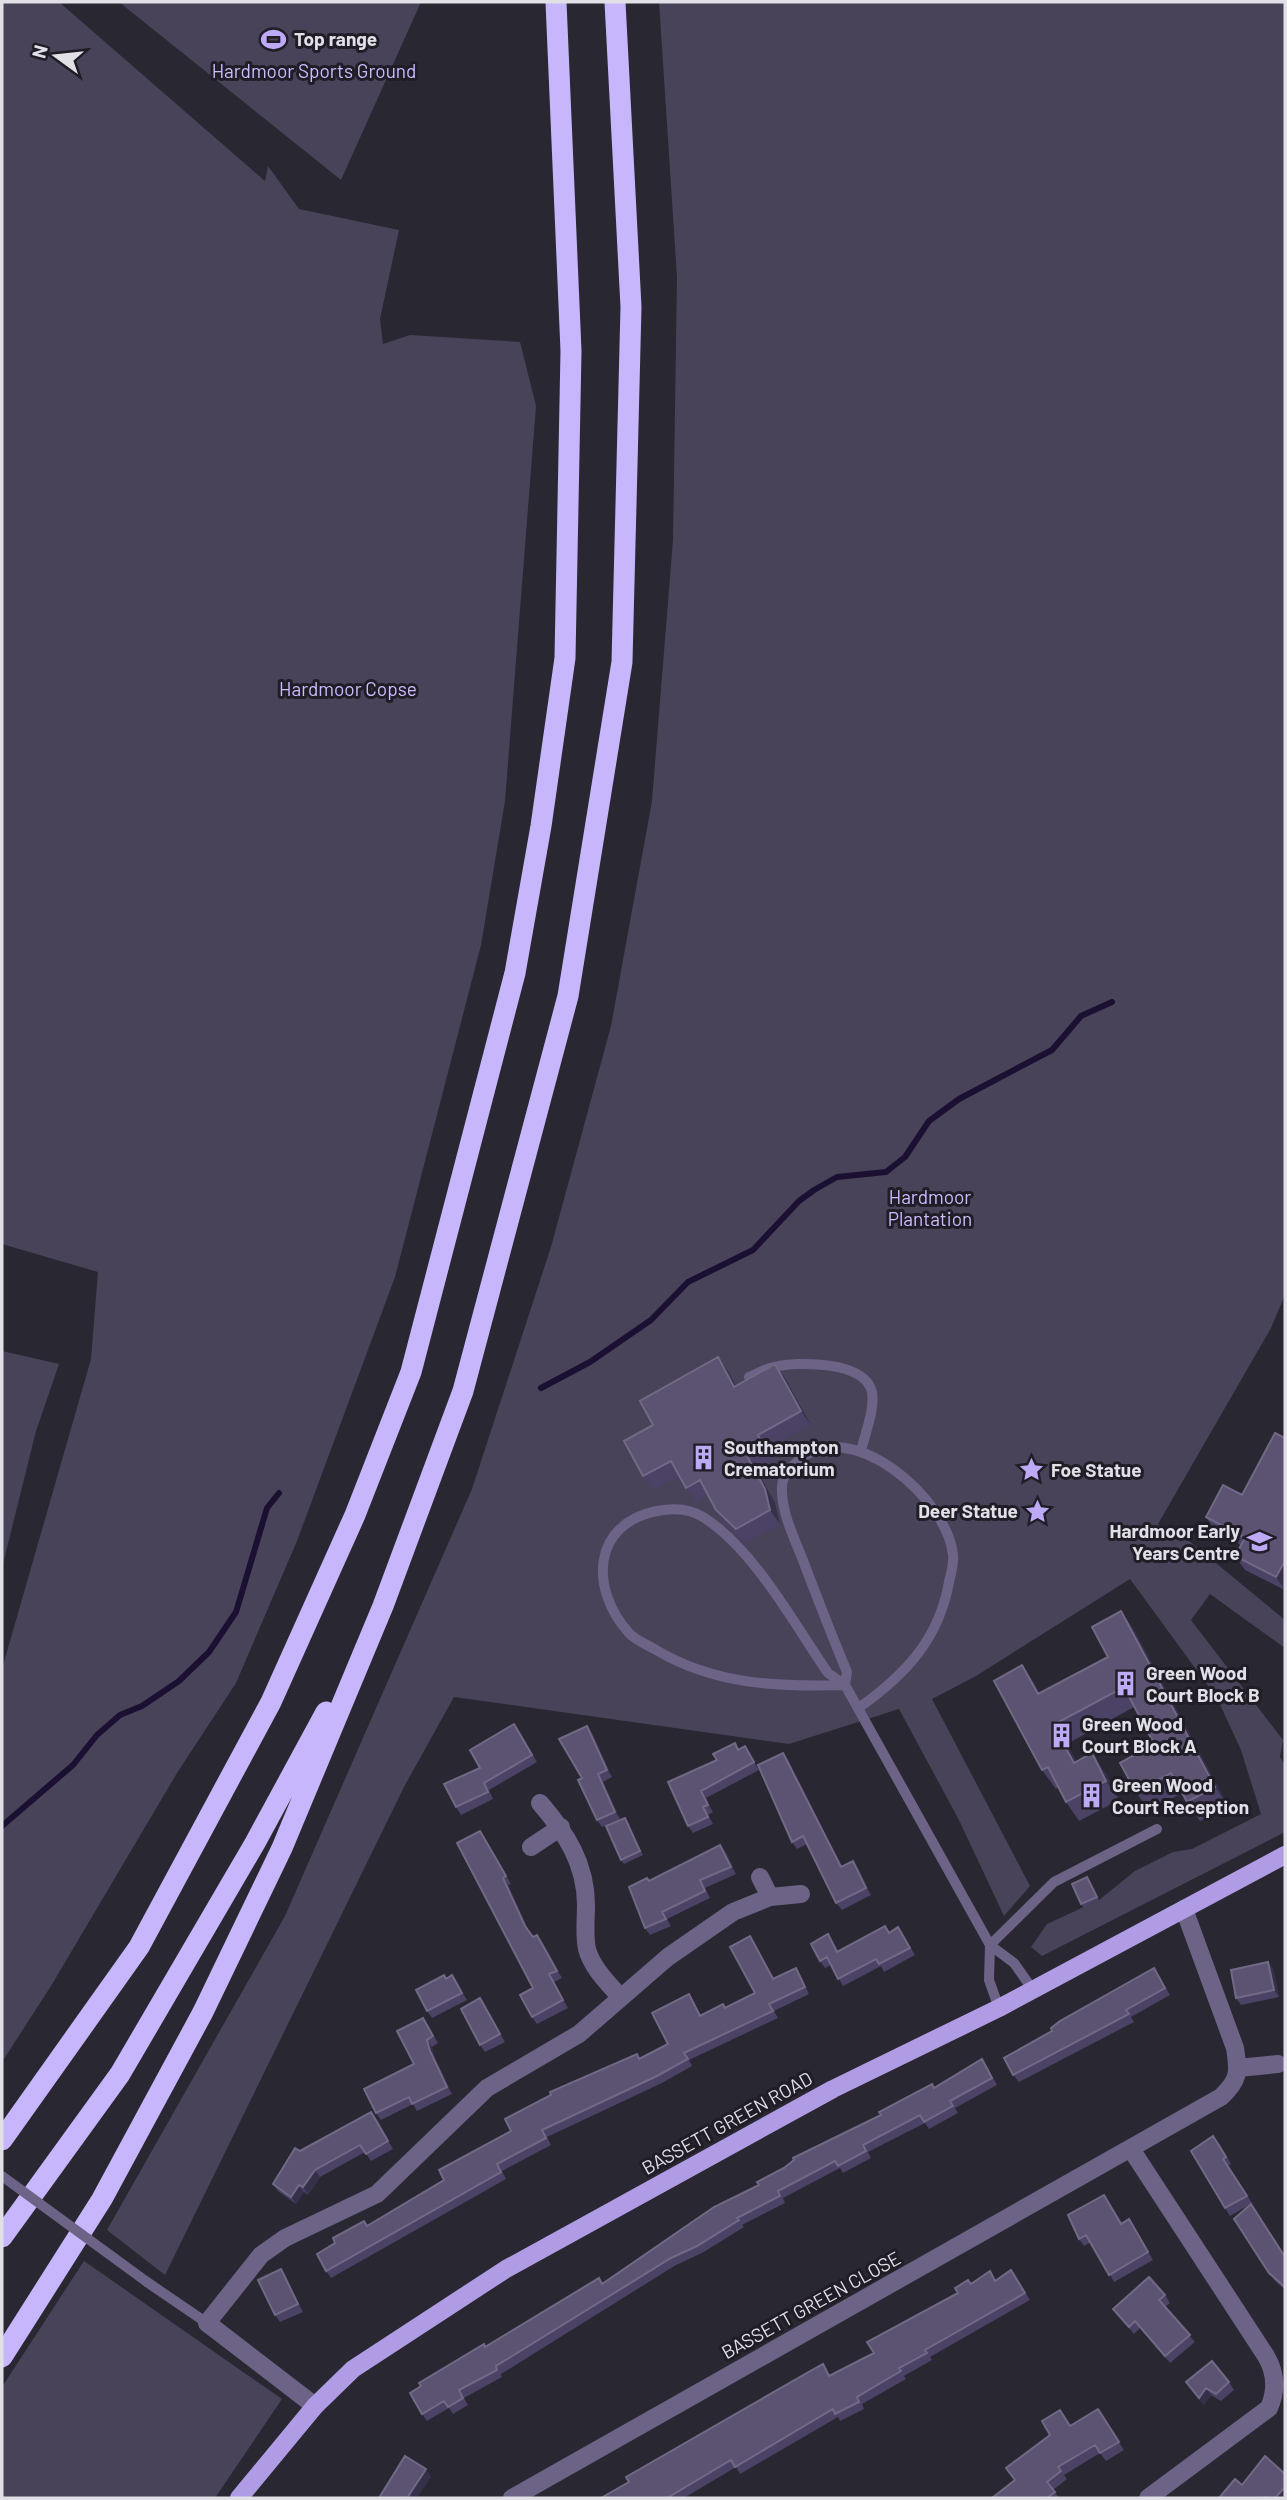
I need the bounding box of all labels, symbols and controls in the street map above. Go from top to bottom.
north arrow [21,21,91,91]
sports icon: Top range [260,25,288,53]
place label: Top range [294,27,377,50]
text: N [26,42,52,61]
park label: Hardmoor Sports Ground [212,59,416,82]
park label: Hardmoor Copse [279,677,417,700]
park label: Hardmoor Plantation [888,1185,972,1230]
place label: Southampton Crematorium [724,1435,839,1480]
building icon: Southampton Crematorium [690,1444,718,1472]
place icon: Foe Statue [1017,1456,1045,1484]
place label: Foe Statue [1051,1458,1142,1481]
place icon: Deer Statue [1024,1497,1052,1525]
place label: Deer Statue [918,1499,1018,1522]
place label: Hardmoor Early Years Centre [1110,1519,1240,1564]
school or university icon: Hardmoor Early Years Centre [1246,1528,1274,1556]
place label: Green Wood Court Block B [1146,1661,1260,1706]
building icon: Green Wood Court Block B [1112,1670,1140,1698]
place label: Green Wood Court Block A [1082,1712,1197,1757]
building icon: Green Wood Court Block A [1048,1721,1076,1749]
place label: Green Wood Court Reception [1112,1773,1249,1818]
building icon: Green Wood Court Reception [1078,1782,1106,1810]
street label: BASSETT GREEN ROAD [638,2066,816,2179]
street label: BASSETT GREEN CLOSE [717,2246,904,2363]

